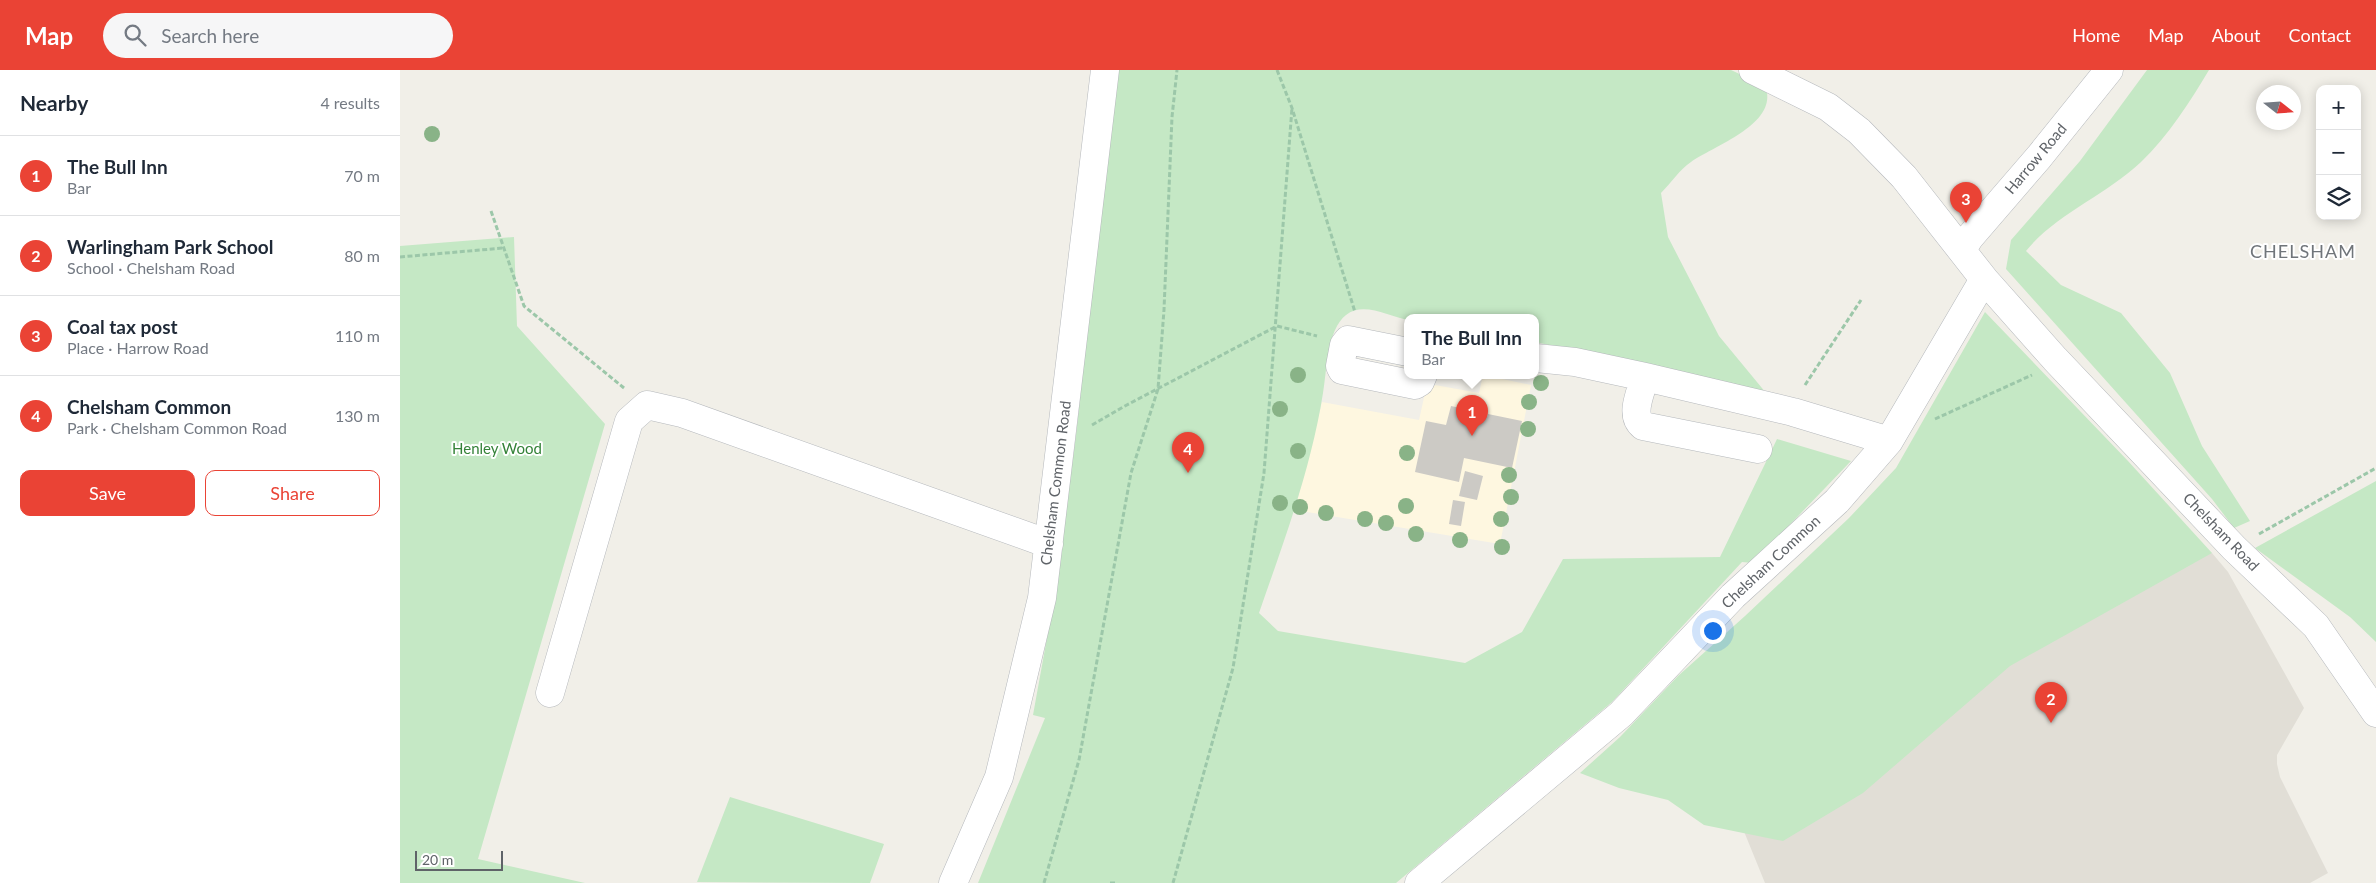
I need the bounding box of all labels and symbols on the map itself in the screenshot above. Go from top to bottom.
north arrow [2256,85,2301,130]
street label: Harrow Road [2001,120,2070,197]
pin: 3 [1950,182,1982,223]
district label: CHELSHAM [2250,240,2356,262]
pin: 1 [1456,395,1488,436]
street label: Chelsham Common Road [1036,400,1074,566]
pin: 4 [1172,432,1204,473]
park label: Henley Wood [452,439,542,457]
street label: Chelsham Road [2180,489,2263,574]
street label: Chelsham Common [1717,511,1823,612]
your location [1700,618,1726,644]
pin: 2 [2035,682,2067,723]
scale bar [415,848,502,871]

